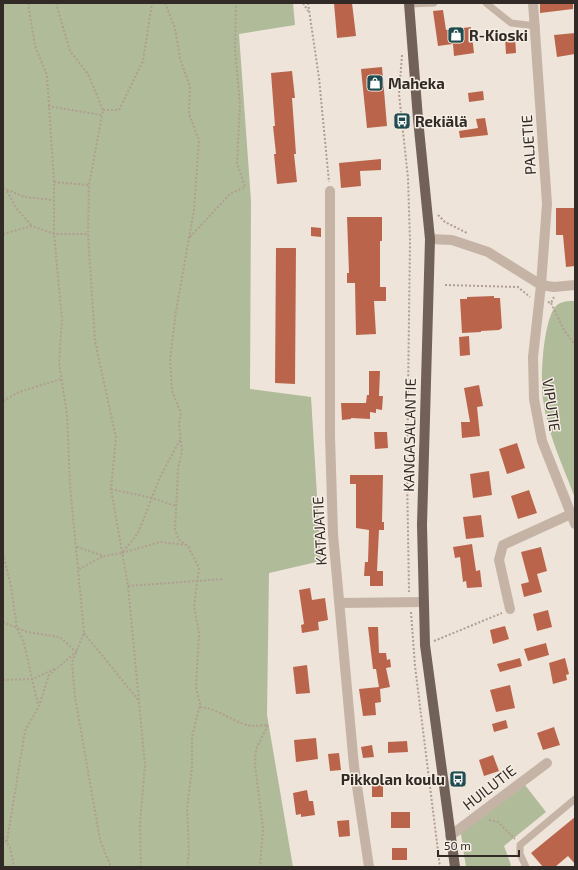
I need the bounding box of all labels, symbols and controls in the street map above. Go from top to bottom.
shop icon: R-Kioski [446,25,466,45]
place label: R-Kioski [469,26,528,44]
shop icon: Maheka [365,73,385,93]
place label: Maheka [388,74,445,92]
bus stop icon: Rekiälä [392,111,412,131]
place label: Rekiälä [415,112,468,130]
street label: PALJETIE [517,114,539,176]
street label: KANGASALANTIE [399,378,419,492]
street label: VIPUTIE [539,378,565,432]
street label: KATAJATIE [308,496,330,566]
street label: HUILUTIE [459,761,519,813]
bus stop icon: Pikkolan koulu [448,769,468,789]
place label: Pikkolan koulu [341,770,445,788]
scale bar [438,832,519,858]
text: 50 m [444,838,471,852]

